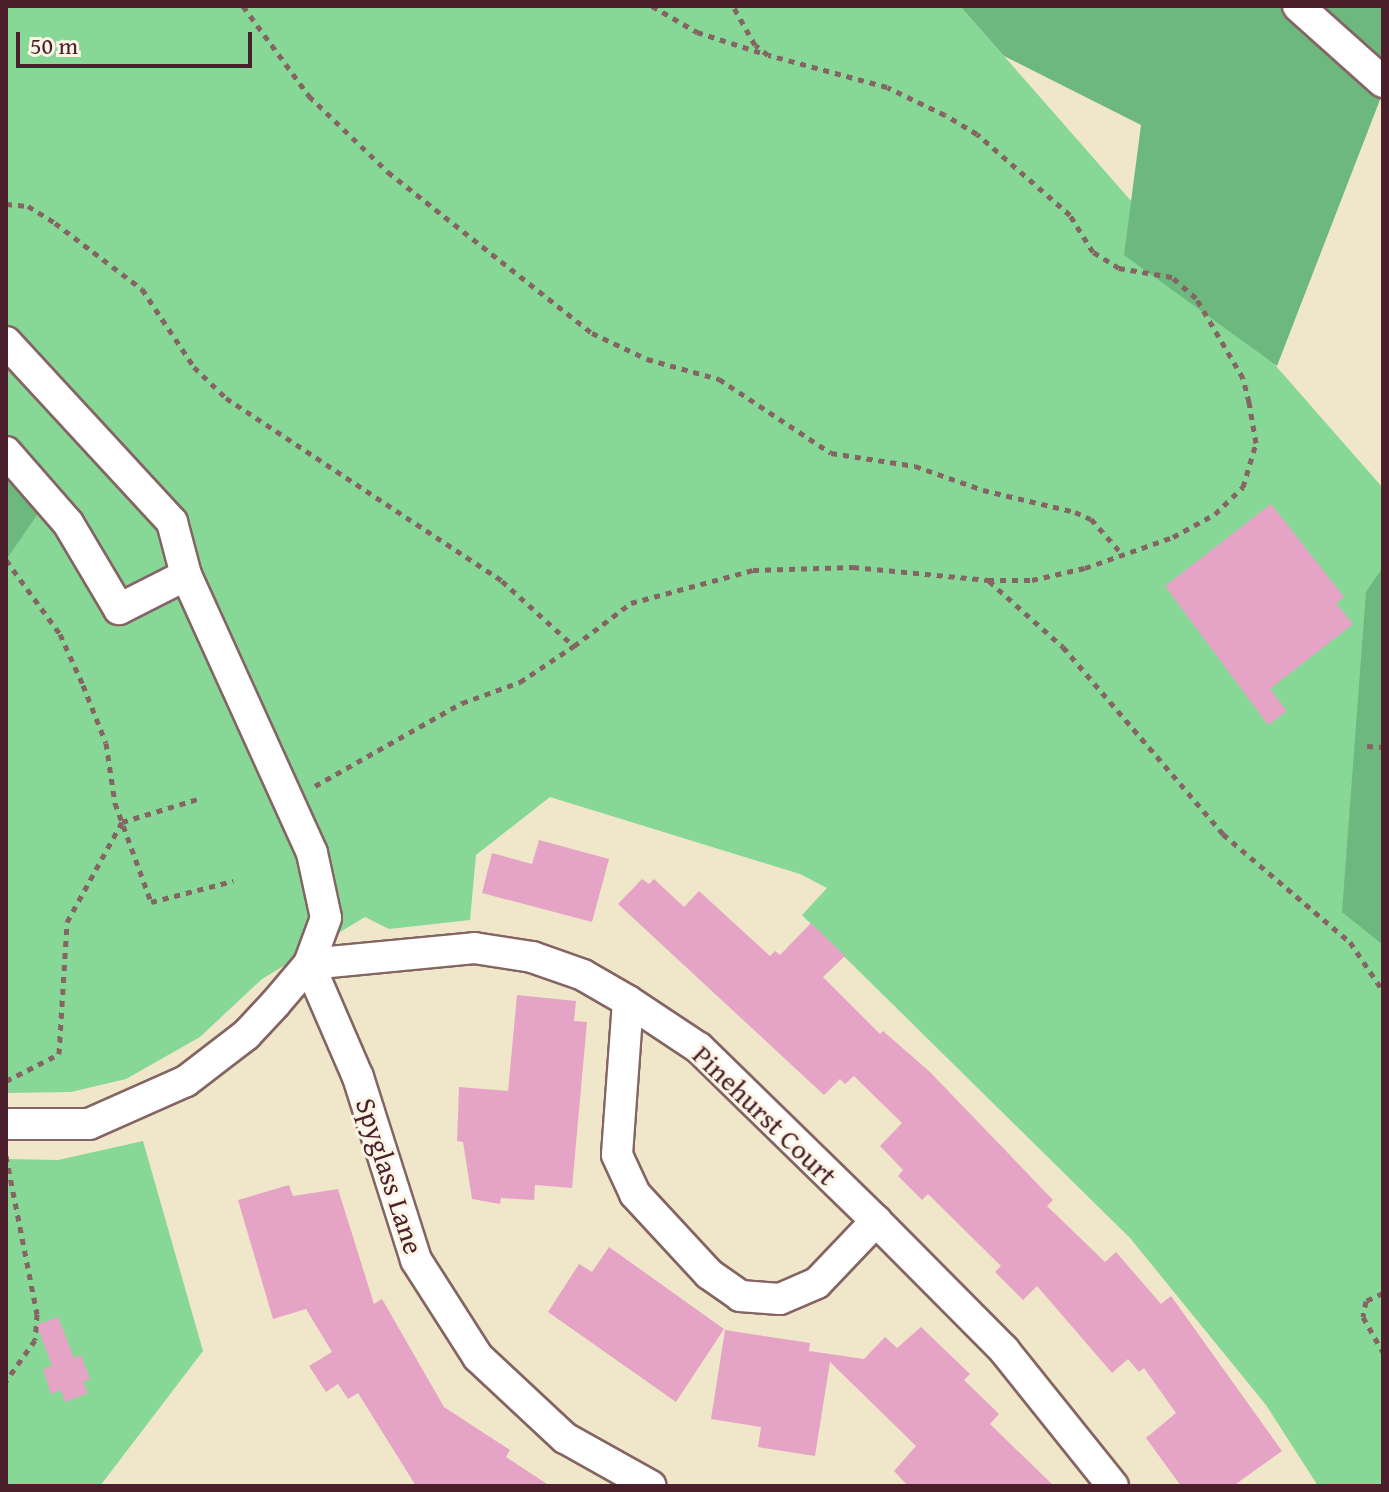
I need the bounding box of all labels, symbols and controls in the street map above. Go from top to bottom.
scale bar [20,16,256,66]
text: 50 m [30,28,78,63]
street label: Pinehurst Court [686,1038,844,1192]
street label: Spyglass Lane [349,1094,431,1258]

